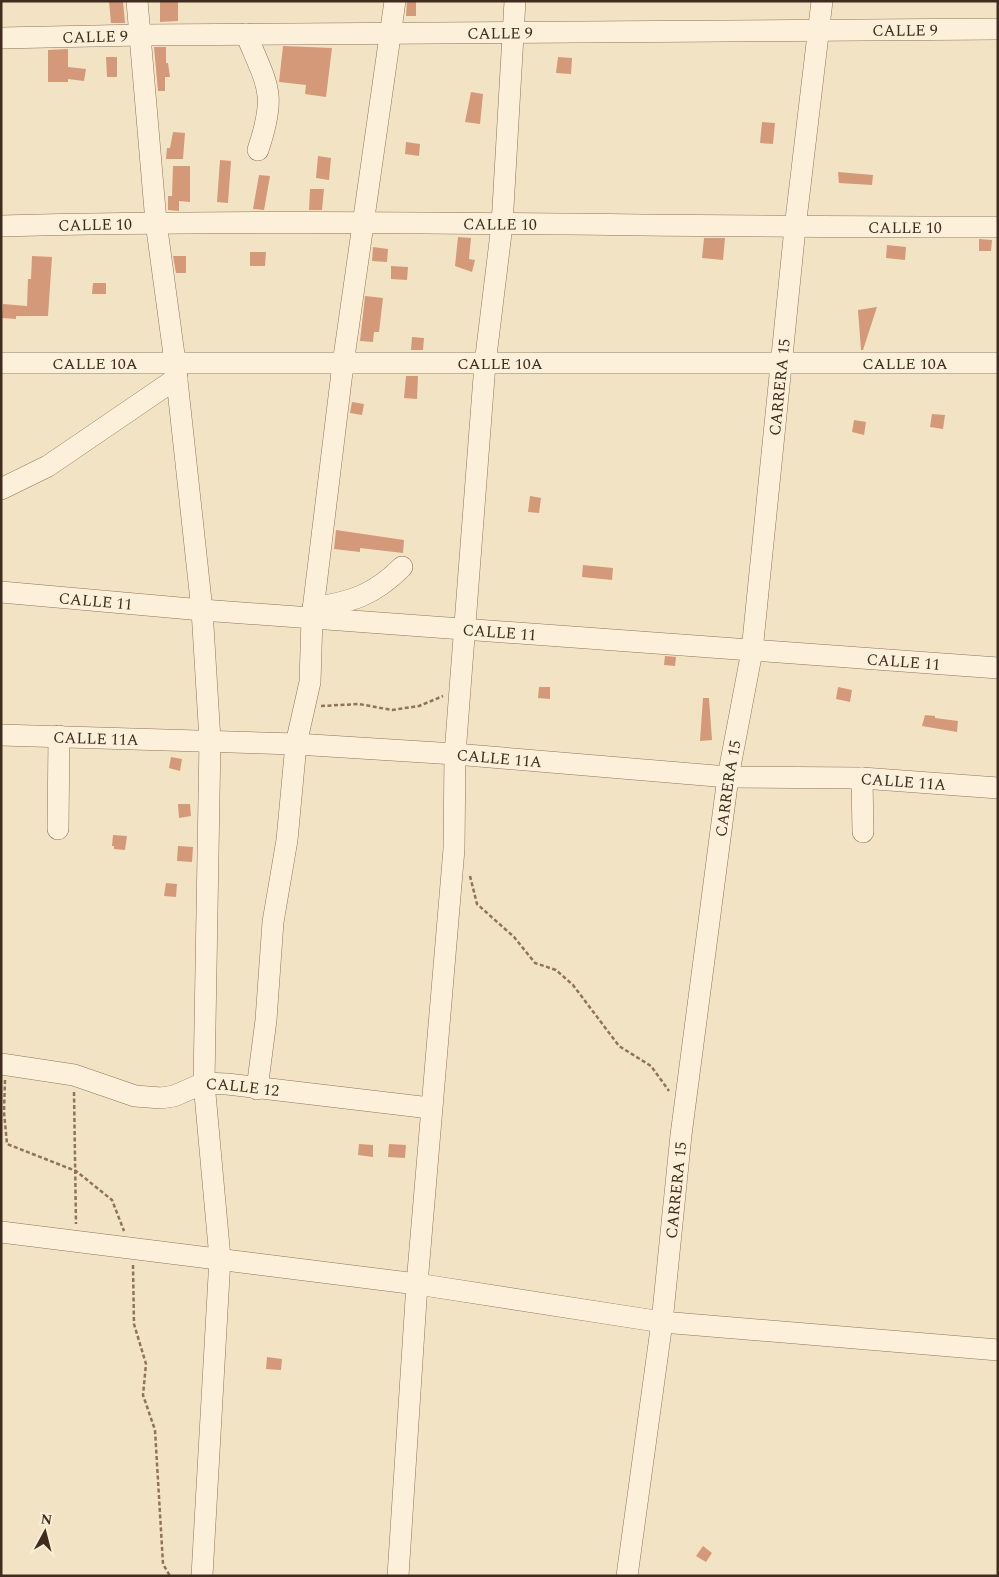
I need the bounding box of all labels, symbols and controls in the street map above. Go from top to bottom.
street label: CALLE 9 [872,18,938,43]
street label: CALLE 9 [467,21,533,46]
street label: CALLE 9 [62,24,128,50]
street label: CALLE 10 [58,212,132,238]
street label: CALLE 10 [463,212,537,237]
street label: CALLE 10 [868,216,942,240]
street label: CARRERA 15 [763,337,797,437]
street label: CALLE 10A [52,352,138,376]
street label: CALLE 10A [457,352,543,376]
street label: CALLE 10A [862,352,948,376]
street label: CALLE 11 [58,586,133,617]
street label: CALLE 11 [462,618,537,647]
street label: CALLE 11 [866,647,941,677]
street label: CALLE 11A [53,726,139,752]
street label: CARRERA 15 [709,738,748,838]
street label: CALLE 11A [456,743,543,774]
street label: CALLE 11A [860,767,947,797]
street label: CALLE 12 [205,1072,280,1103]
street label: CARRERA 15 [660,1140,693,1240]
north arrow [20,1507,70,1557]
text: N [40,1508,53,1531]

